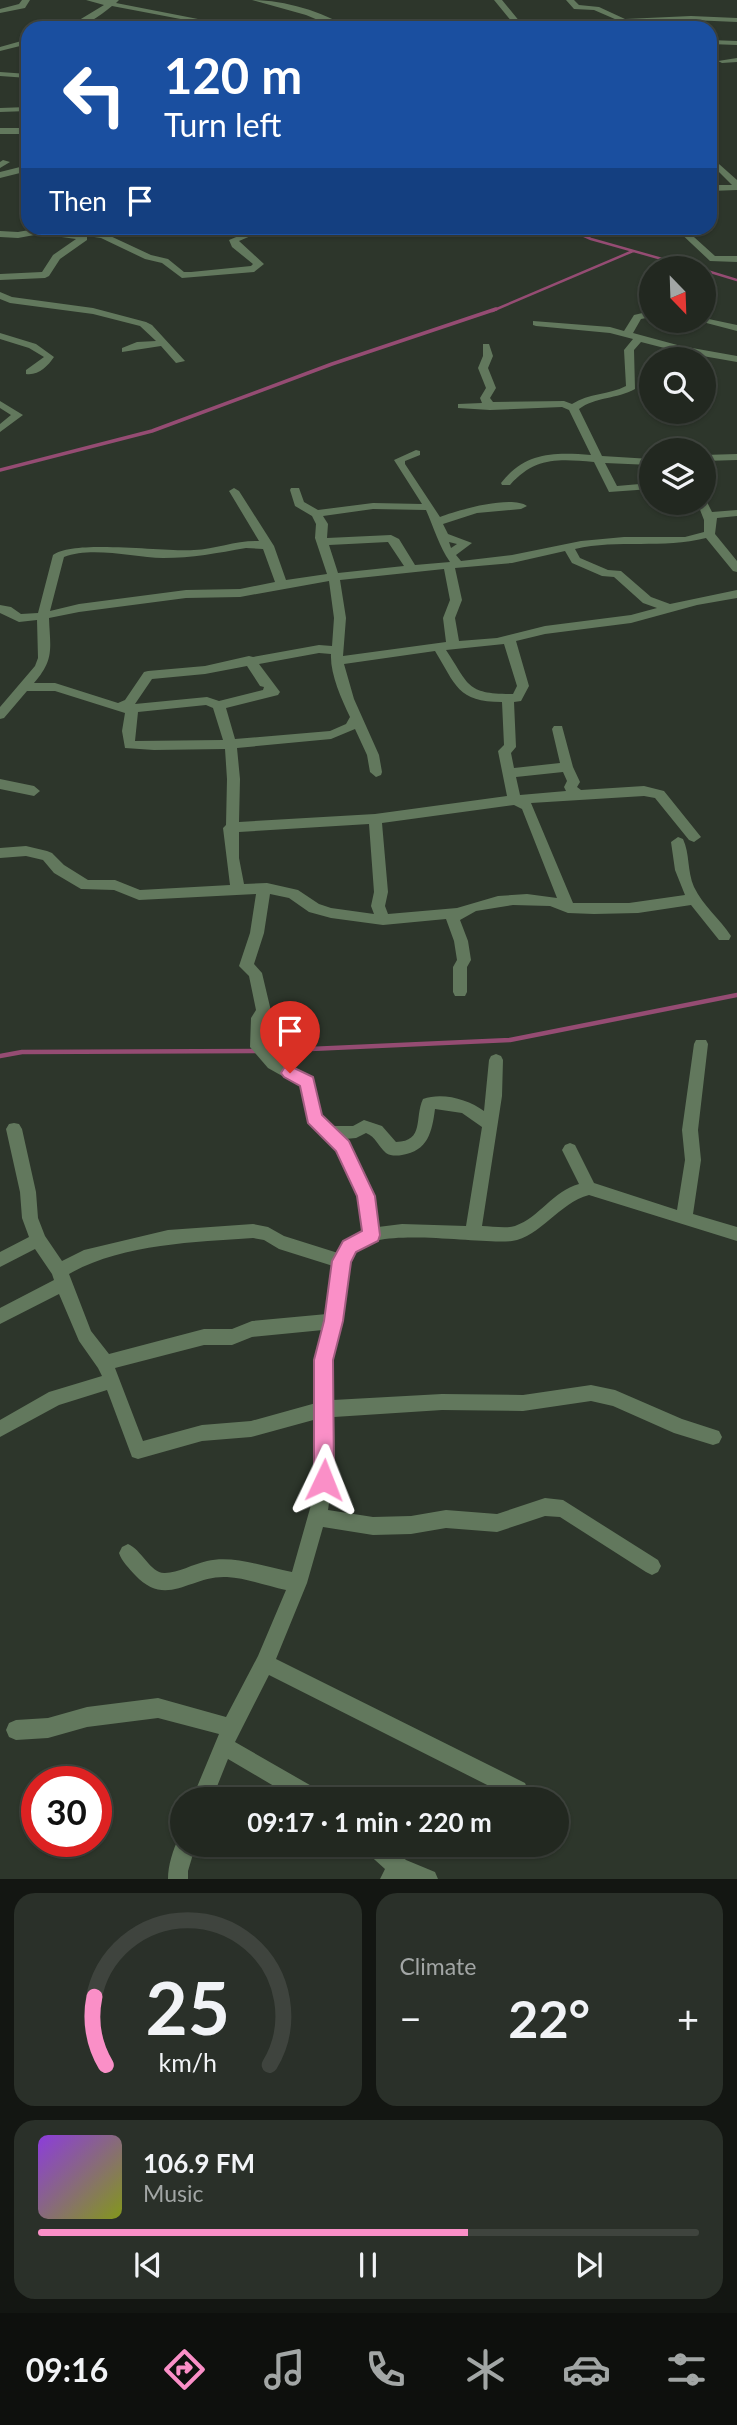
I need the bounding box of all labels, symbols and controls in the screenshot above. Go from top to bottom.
text: 120 m [164,46,302,104]
icon: left [49,49,140,140]
text: Turn left [164,105,281,144]
icon: arrive [121,182,159,220]
text: Then [49,185,107,217]
north arrow [639,256,716,332]
map controls [639,256,716,515]
button: search [639,347,716,424]
button: layers [639,438,716,515]
pin [260,1001,320,1073]
icon: arrive [271,1012,309,1050]
position arrow [287,1443,361,1517]
speed limit sign: 30 [21,1766,112,1857]
text: 09:17 · 1 min · 220 m [247,1806,492,1838]
text: Climate [400,1952,476,1980]
text: 25 [146,1964,230,2052]
text: 22° [508,1987,590,2049]
text: − [400,1995,422,2041]
text: + [677,1995,699,2041]
text: km/h [158,2047,217,2077]
text: 106.9 FM [143,2147,255,2179]
text: Music [143,2179,203,2207]
icon: previous [129,2246,167,2284]
icon: pause [349,2246,387,2284]
icon: next [570,2246,608,2284]
icon: directions [160,2345,209,2394]
icon: music [260,2345,309,2394]
icon: phone [361,2345,410,2394]
icon: climate [461,2345,510,2394]
icon: car [562,2345,611,2394]
icon: filters [662,2345,711,2394]
text: 09:16 [26,2350,108,2389]

